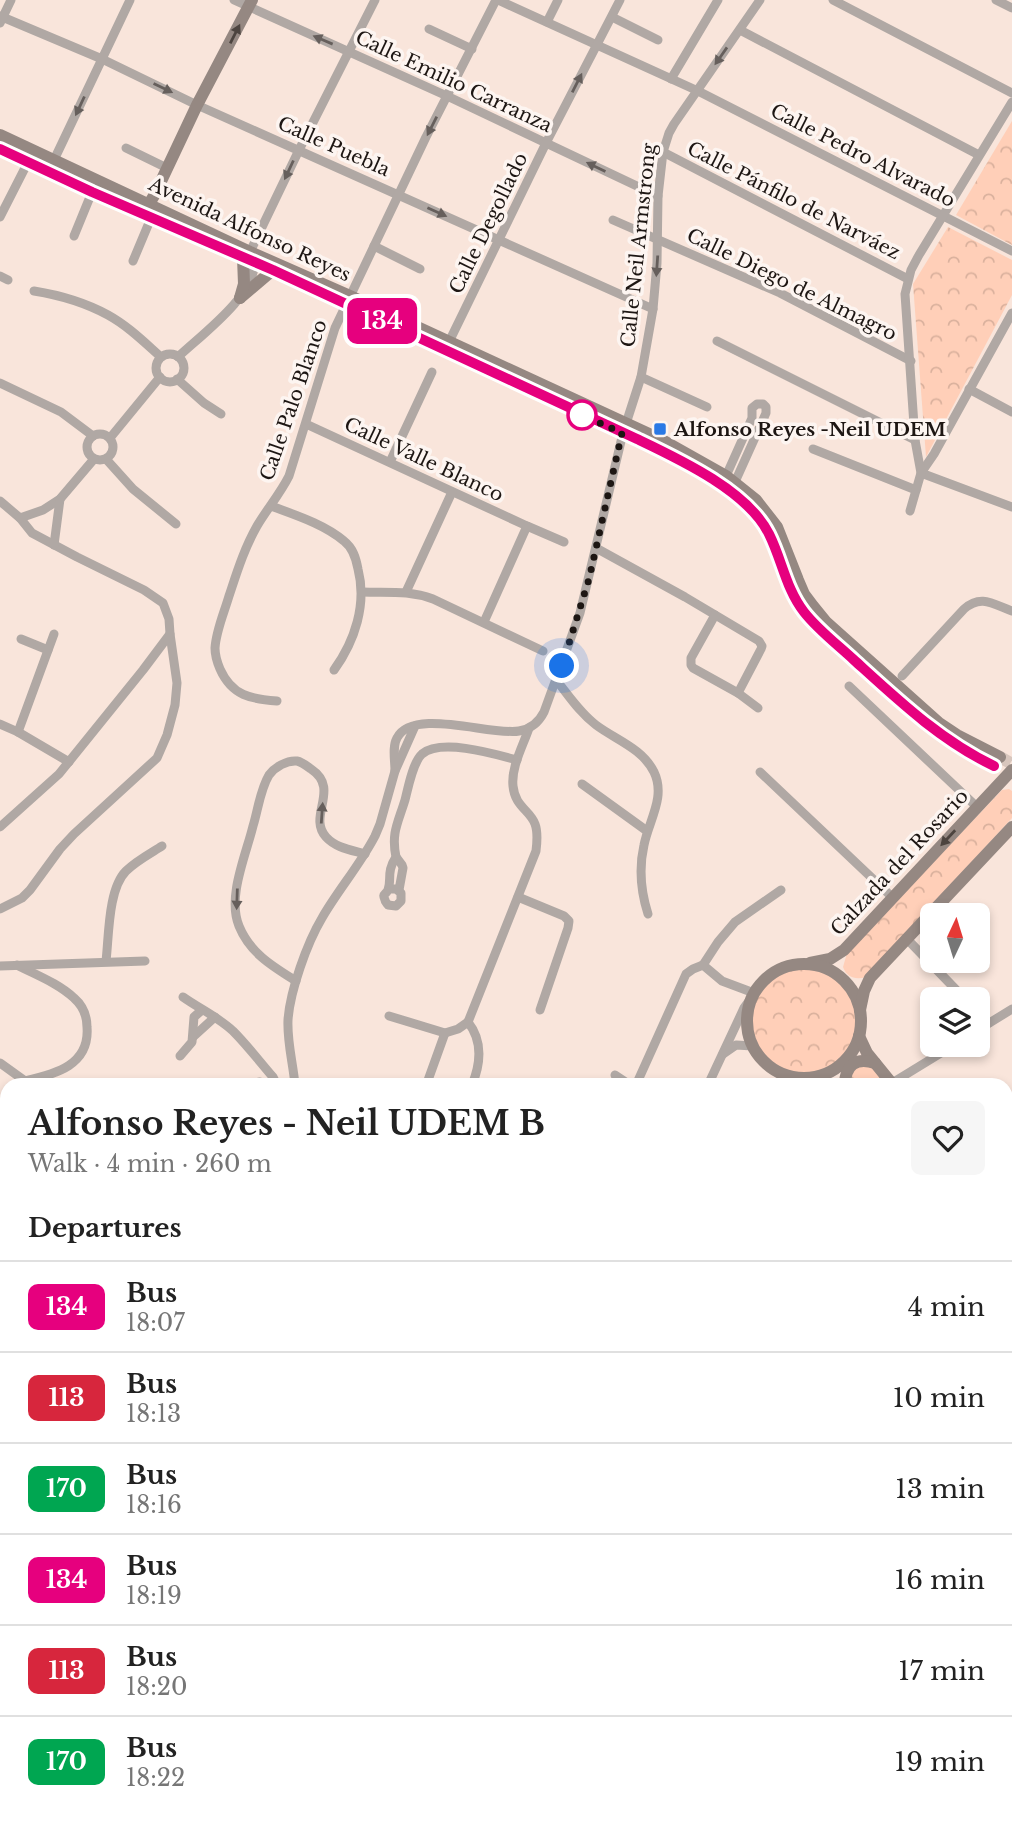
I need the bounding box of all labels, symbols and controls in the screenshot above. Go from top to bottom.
one-way arrow [229,24,240,44]
street label: Calle Emilio Carranza [352,26,556,137]
one-way arrow [313,34,334,45]
one-way arrow [714,47,728,65]
one-way arrow [571,73,582,93]
one-way arrow [153,83,173,94]
one-way arrow [74,96,85,116]
street label: Calle Pedro Alvarado [767,99,959,212]
street label: Calle Puebla [274,111,394,182]
one-way arrow [426,116,437,136]
street label: Calle Pánfilo de Narváez [683,137,904,264]
street label: Calle Neil Armstrong [616,141,661,348]
street label: Calle Degollado [444,149,533,297]
one-way arrow [283,160,295,180]
one-way arrow [586,161,606,173]
street label: Avenida Alfonso Reyes [144,172,354,286]
one-way arrow [427,207,448,218]
street label: Calle Diego de Almagro [683,224,900,345]
one-way arrow [651,255,662,277]
line badge: 134 [342,298,422,344]
text: 134 [361,306,403,335]
street label: Calle Palo Blanco [255,317,332,484]
unlabelled marker [567,400,597,430]
street label: Calle Valle Blanco [341,412,507,506]
place label: Alfonso Reyes -Neil UDEM [673,418,946,441]
marker: Alfonso Reyes -Neil UDEM [652,421,668,437]
your location [544,648,579,683]
street label: Calzada del Rosario [826,785,973,940]
one-way arrow [316,802,327,824]
one-way arrow [941,829,957,846]
one-way arrow [231,888,243,910]
north arrow [920,903,990,973]
map controls [920,903,990,1057]
button: layers [920,987,990,1057]
button: heart [911,1101,985,1175]
text: Alfonso Reyes - Neil UDEM B [28,1103,545,1144]
text: Walk · 4 min · 260 m [28,1150,272,1178]
text: Departures [28,1212,182,1244]
text: Bus [126,1277,177,1309]
text: 4 min [908,1291,985,1323]
text: 134 [46,1292,87,1321]
text: 18:07 [126,1309,185,1337]
text: Bus [126,1368,177,1400]
text: 10 min [893,1382,985,1414]
text: 113 [48,1383,85,1412]
text: 18:13 [126,1400,181,1428]
text: Bus [126,1459,177,1491]
text: 13 min [895,1473,985,1505]
text: 170 [46,1474,87,1503]
text: 18:16 [126,1491,182,1519]
text: Bus [126,1550,177,1582]
text: 16 min [895,1564,985,1596]
text: 134 [46,1565,87,1594]
text: 18:19 [126,1582,182,1610]
text: Bus [126,1641,177,1673]
text: 17 min [898,1655,985,1687]
text: 113 [48,1656,85,1685]
text: 18:20 [126,1673,187,1701]
text: Bus [126,1732,177,1764]
text: 19 min [895,1746,985,1778]
text: 170 [46,1747,87,1776]
text: 18:22 [126,1764,185,1792]

